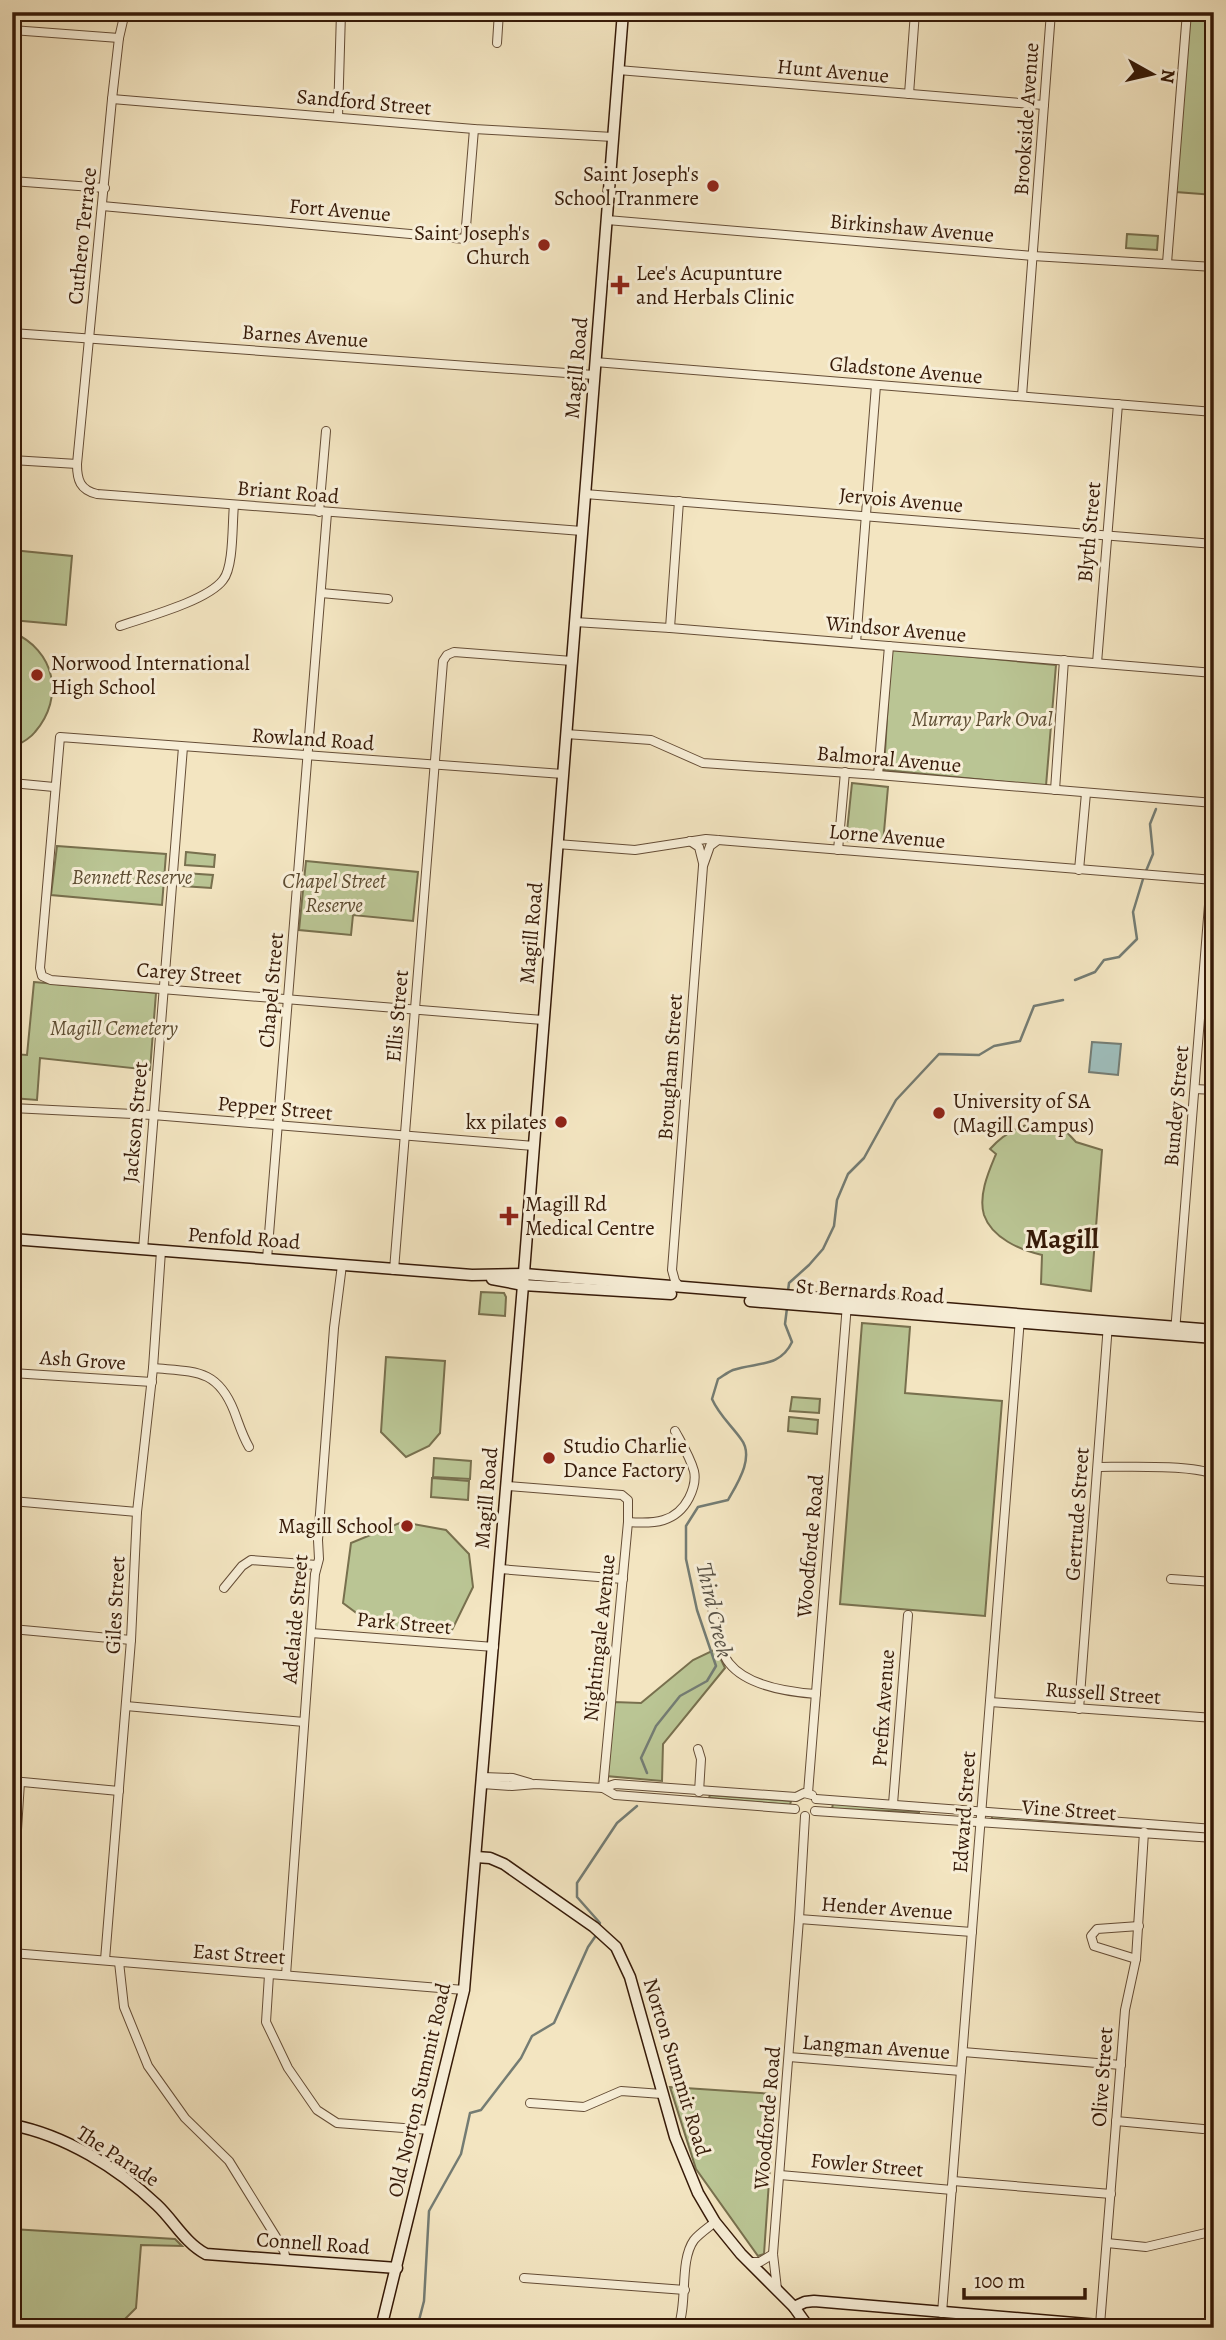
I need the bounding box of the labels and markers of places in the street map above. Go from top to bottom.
place label: Saint Joseph's School Tranmere [554,160,699,212]
marker: Saint Joseph's School Tranmere [705,178,721,194]
place label: Saint Joseph's Church [414,219,530,271]
marker: Saint Joseph's Church [536,237,552,253]
place label: Lee's Acupunture and Herbals Clinic [636,259,794,311]
marker: Lee's Acupunture and Herbals Clinic [610,275,630,295]
place label: Norwood International High School [51,649,250,701]
marker: Norwood International High School [29,667,45,683]
place label: University of SA (Magill Campus) [953,1087,1094,1139]
marker: University of SA (Magill Campus) [931,1105,947,1121]
place label: kx pilates [466,1108,547,1136]
marker: kx pilates [553,1114,569,1130]
place label: Magill Rd Medical Centre [525,1190,655,1242]
marker: Magill Rd Medical Centre [499,1206,519,1226]
place label: Studio Charlie Dance Factory [563,1432,687,1484]
marker: Studio Charlie Dance Factory [541,1450,557,1466]
place label: Magill School [278,1512,393,1540]
marker: Magill School [399,1518,415,1534]

